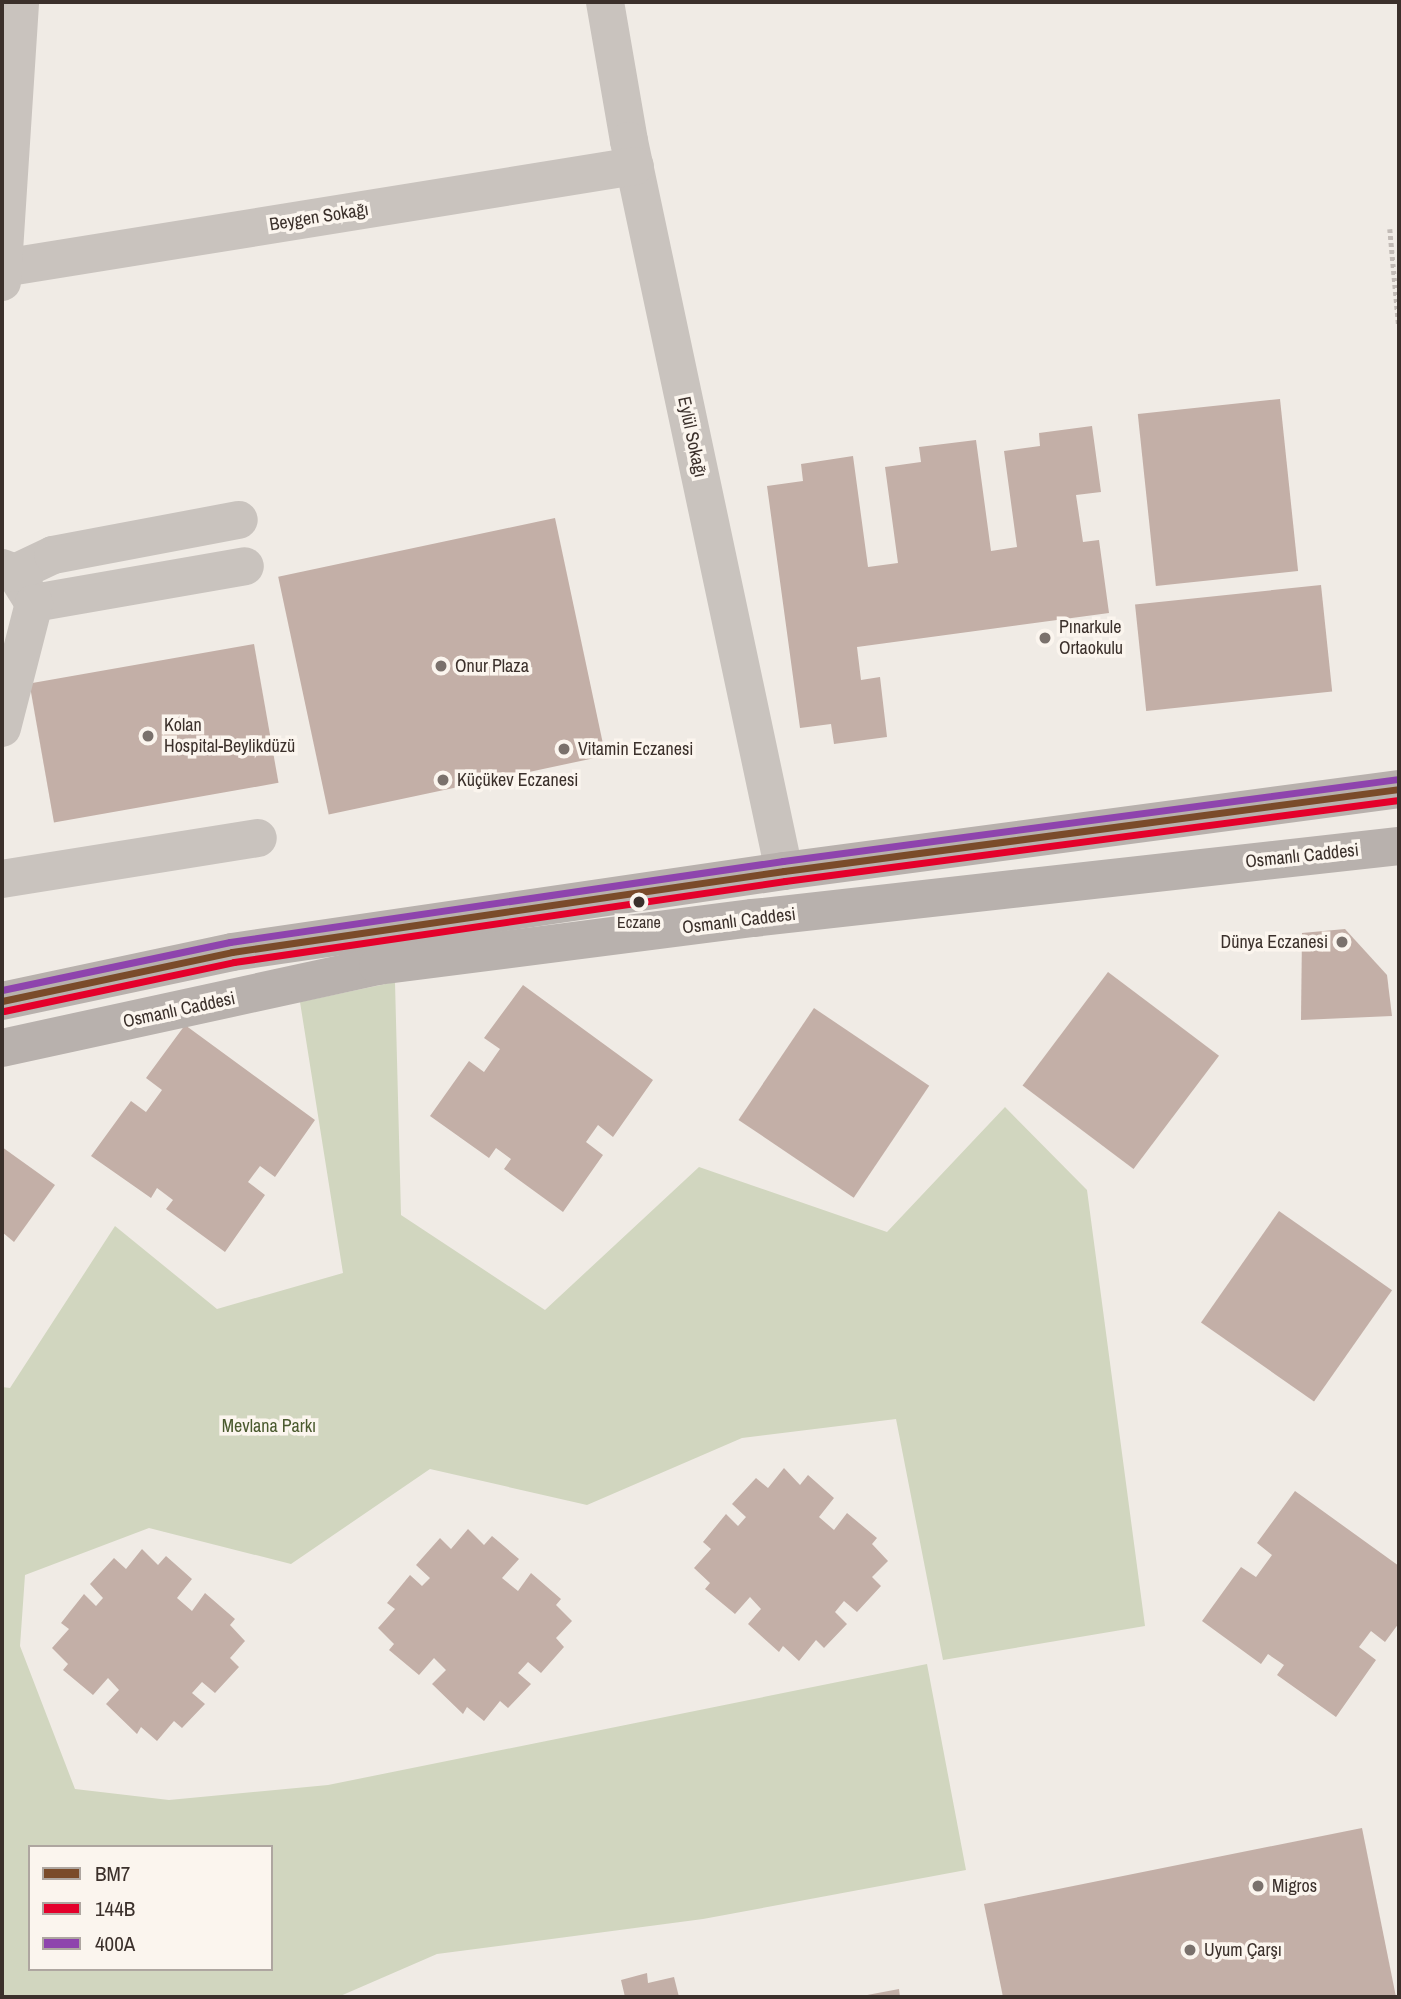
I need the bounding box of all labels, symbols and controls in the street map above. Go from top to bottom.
street label: Beygen Sokağı [268,199,370,235]
street label: Eylül Sokağı [673,395,711,479]
place label: Pınarkule Ortaokulu [1059,617,1123,660]
marker: Pınarkule Ortaokulu [1037,630,1053,646]
place label: Onur Plaza [455,655,529,677]
marker: Onur Plaza [433,658,449,674]
place label: Kolan Hospital-Beylikdüzü [164,715,295,758]
marker: Kolan Hospital-Beylikdüzü [138,726,158,746]
place label: Vitamin Eczanesi [578,738,693,760]
marker: Vitamin Eczanesi [556,741,572,757]
place label: Küçükev Eczanesi [457,769,578,791]
marker: Küçükev Eczanesi [435,772,451,788]
street label: Osmanlı Caddesi [1244,839,1360,873]
marker: Eczane [632,895,646,909]
street label: Osmanlı Caddesi [681,903,797,939]
place label: Eczane [617,912,661,932]
place label: Dünya Eczanesi [1221,931,1328,953]
marker: Dünya Eczanesi [1334,934,1350,950]
street label: Osmanlı Caddesi [121,988,237,1032]
park label: Mevlana Parkı [222,1415,316,1437]
legend [28,1845,273,1971]
text: BM7 [95,1859,130,1888]
place label: Migros [1272,1875,1317,1897]
marker: Migros [1250,1878,1266,1894]
text: 144B [95,1894,135,1923]
text: 400A [95,1929,135,1958]
place label: Uyum Çarşı [1204,1939,1282,1961]
marker: Uyum Çarşı [1182,1942,1198,1958]

